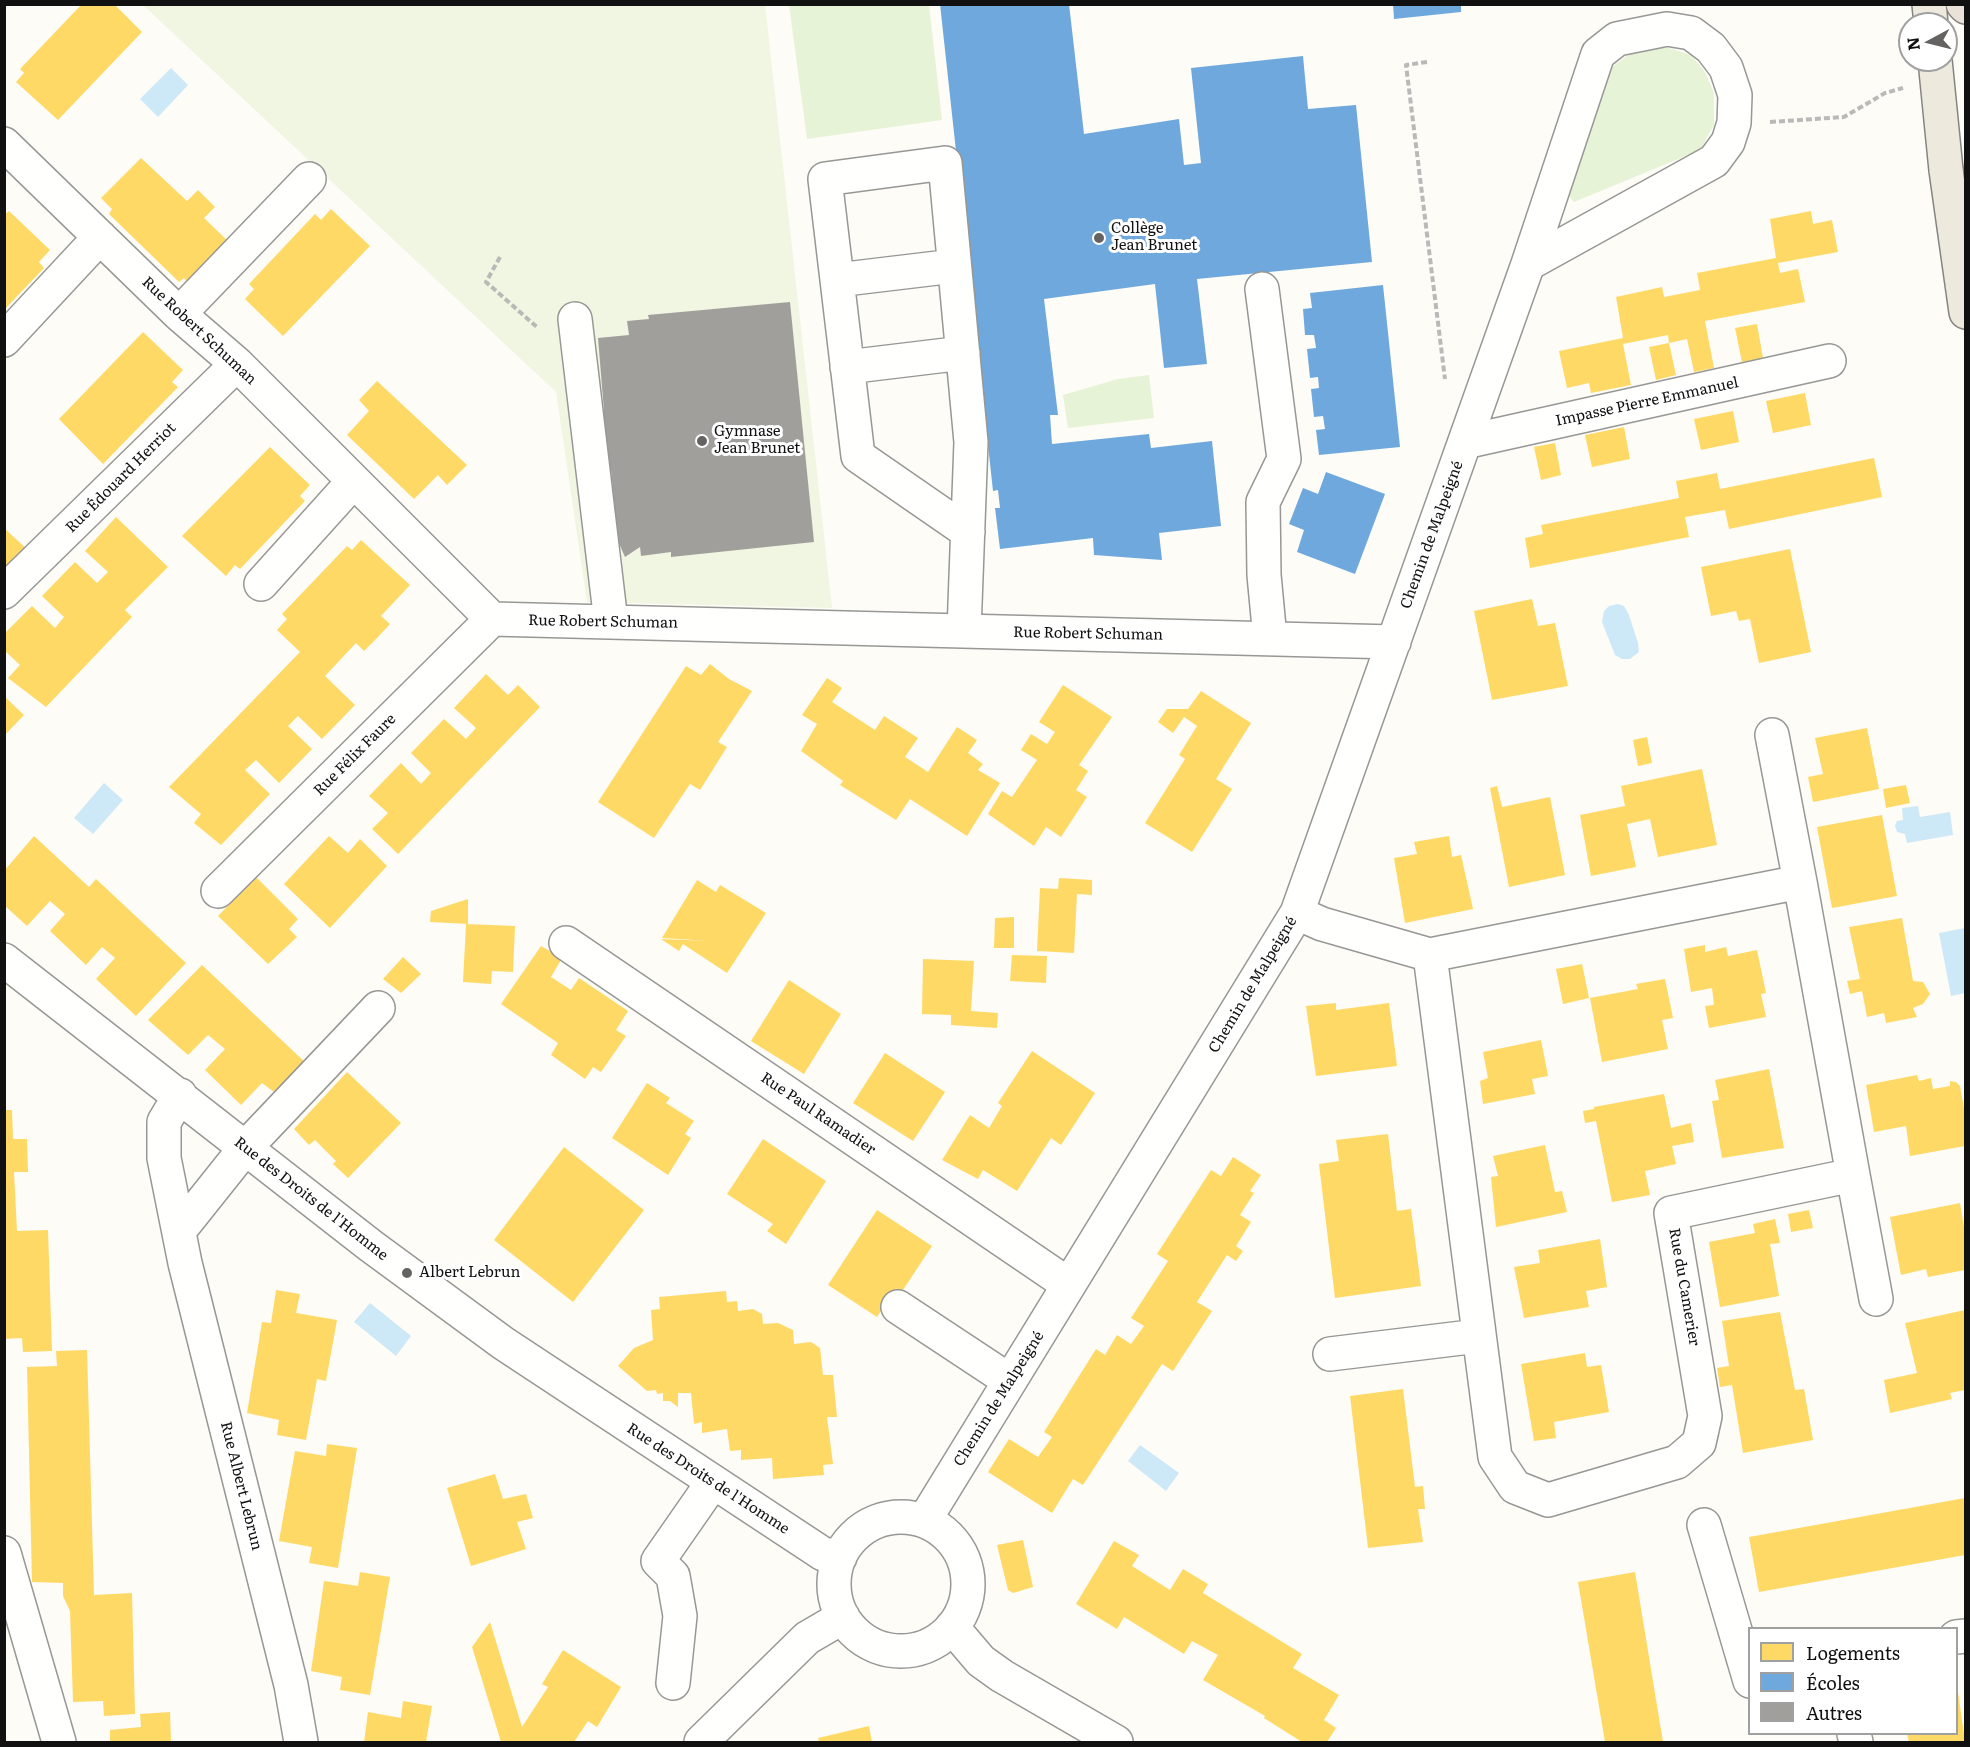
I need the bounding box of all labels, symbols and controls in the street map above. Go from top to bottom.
north arrow [1898,12,1958,72]
text: N [1899,36,1925,52]
place label: Collège Jean Brunet [1111,220,1197,255]
marker: Collège Jean Brunet [1092,231,1106,245]
street label: Rue Robert Schuman [138,273,260,389]
street label: Impasse Pierre Emmanuel [1554,374,1740,430]
street label: Rue Édouard Herriot [62,419,180,537]
place label: Gymnase Jean Brunet [714,423,800,458]
marker: Gymnase Jean Brunet [695,434,709,448]
street label: Chemin de Malpeigné [1397,459,1467,611]
street label: Rue Robert Schuman [528,612,678,632]
street label: Rue Robert Schuman [1013,624,1163,644]
street label: Rue Félix Faure [310,710,400,800]
street label: Chemin de Malpeigné [1205,914,1301,1056]
street label: Rue Paul Ramadier [757,1069,879,1159]
street label: Rue des Droits de l'Homme [231,1133,391,1265]
street label: Rue du Camerier [1665,1227,1703,1347]
place label: Albert Lebrun [419,1264,520,1282]
marker: Albert Lebrun [400,1266,414,1280]
street label: Chemin de Malpeigné [950,1328,1048,1470]
street label: Rue Albert Lebrun [216,1420,266,1552]
street label: Rue des Droits de l'Homme [623,1420,793,1538]
legend [1748,1627,1958,1735]
text: Logements [1806,1639,1900,1666]
text: Écoles [1806,1669,1860,1696]
text: Autres [1806,1699,1862,1726]

